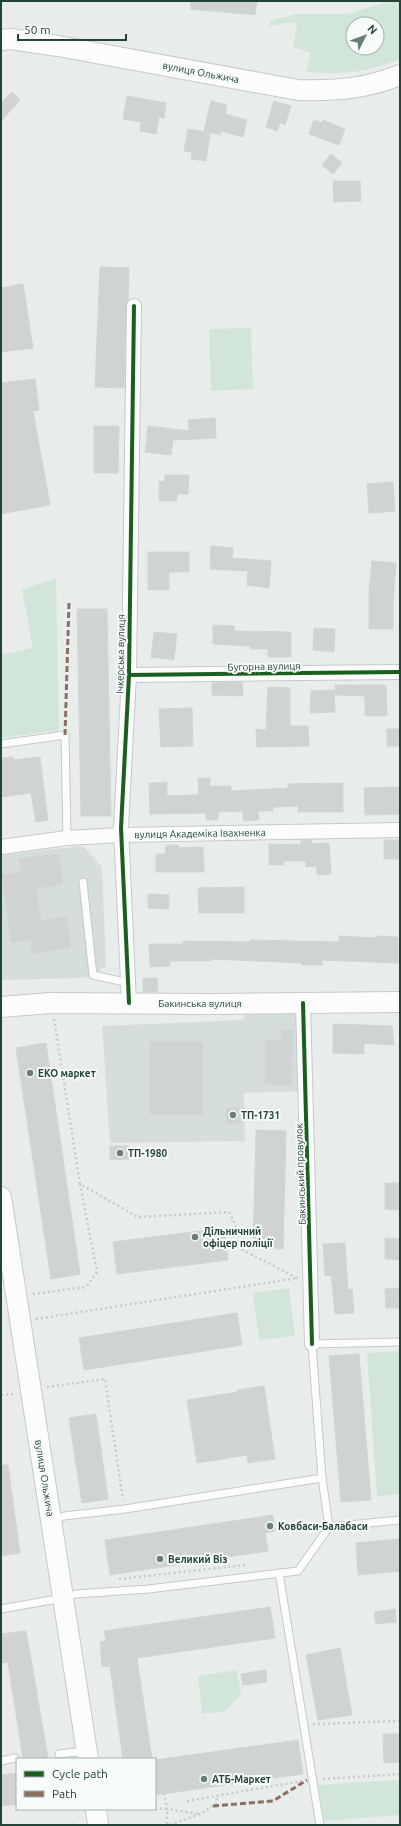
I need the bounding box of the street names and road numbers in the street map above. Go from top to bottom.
street label: вулиця Ольжича [162,60,240,85]
street label: Ічкерська вулиця [114,614,127,694]
street label: Бугорна вулиця [227,660,301,673]
street label: вулиця Академіка Івахненка [134,827,266,840]
street label: Бакинська вулиця [158,998,242,1009]
street label: Бакинський провулок [293,1123,308,1225]
street label: вулиця Ольжича [33,1439,56,1517]

